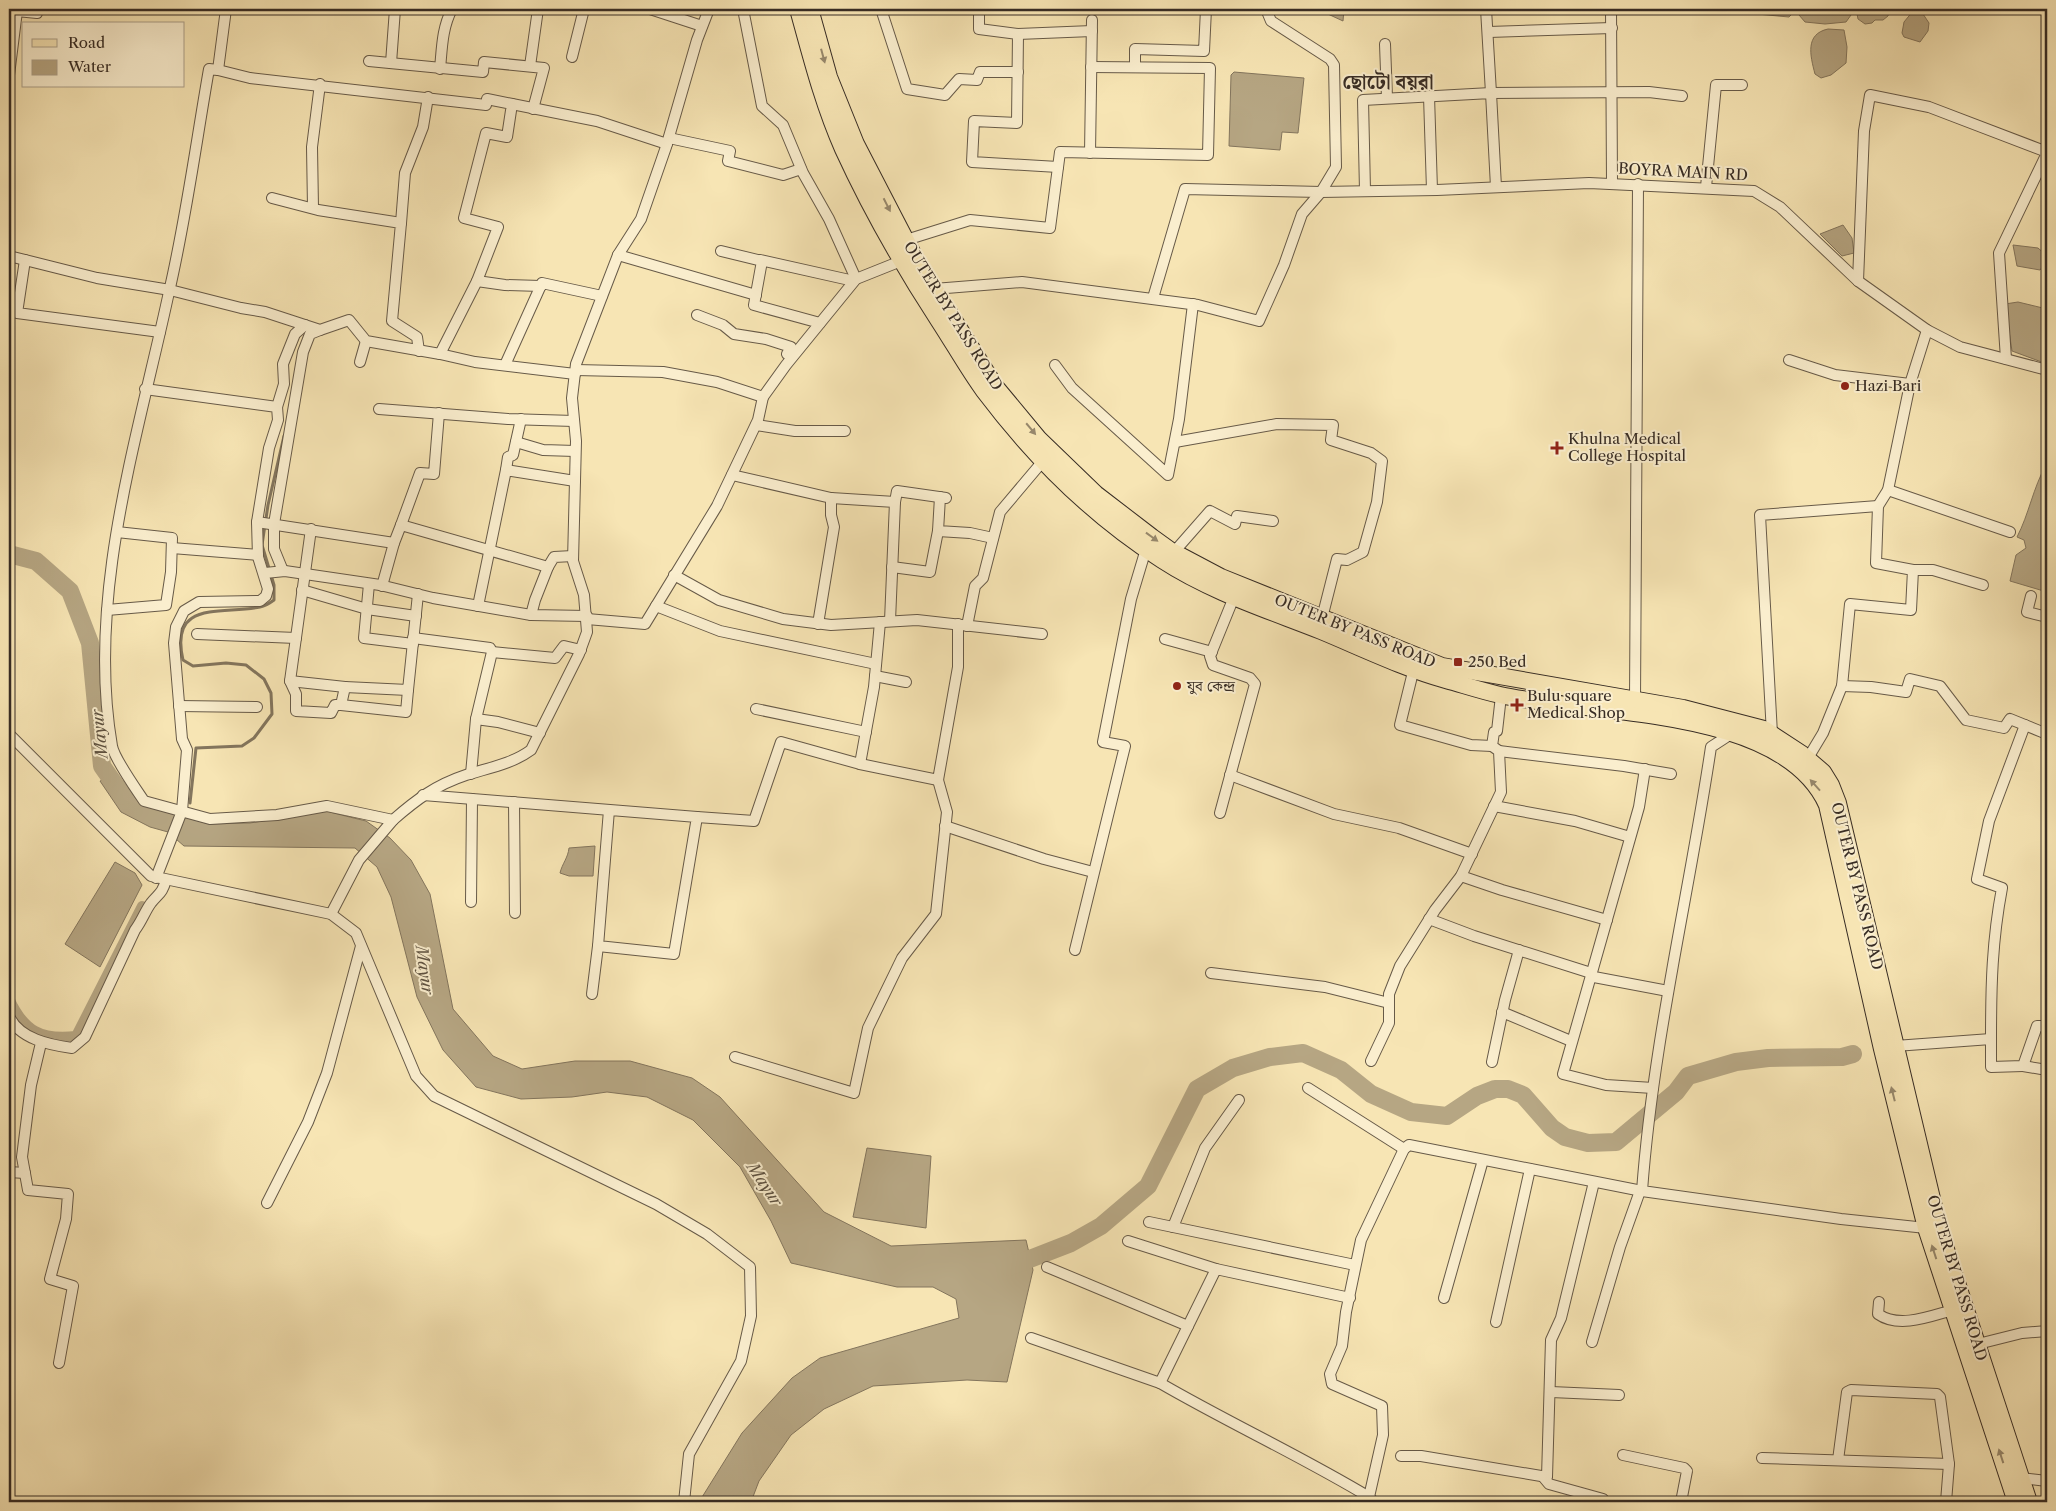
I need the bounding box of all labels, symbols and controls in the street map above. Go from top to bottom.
legend [22,22,185,88]
text: Road [68,33,105,52]
one-way arrow [820,48,828,63]
text: Water [67,57,112,76]
district label: ছোটো বয়রা [1342,69,1434,94]
street label: BOYRA MAIN RD [1618,159,1748,184]
one-way arrow [883,198,892,211]
street label: OUTER BY PASS ROAD [900,238,1007,394]
place label: Hazi Bari [1855,376,1922,395]
marker: Hazi Bari [1839,380,1851,392]
one-way arrow [1026,423,1037,436]
place label: Khulna Medical College Hospital [1568,429,1687,465]
marker: Khulna Medical College Hospital [1550,441,1564,455]
one-way arrow [1146,532,1159,542]
street label: OUTER BY PASS ROAD [1272,589,1439,672]
place label: 250 Bed [1468,652,1526,671]
marker: 250 Bed [1452,656,1464,668]
place label: যুব কেন্দ্র [1186,676,1236,695]
marker: যুব কেন্দ্র [1171,680,1183,692]
place label: Bulu square Medical Shop [1527,686,1625,722]
marker: Bulu square Medical Shop [1511,699,1523,711]
water label: Mayur [86,707,112,761]
one-way arrow [1809,780,1821,792]
street label: OUTER BY PASS ROAD [1827,800,1888,972]
water label: Mayur [411,942,439,997]
one-way arrow [1889,1087,1897,1102]
water label: Mayur [742,1156,788,1211]
street label: OUTER BY PASS ROAD [1923,1193,1992,1363]
one-way arrow [1930,1244,1937,1259]
one-way arrow [1996,1448,2004,1463]

